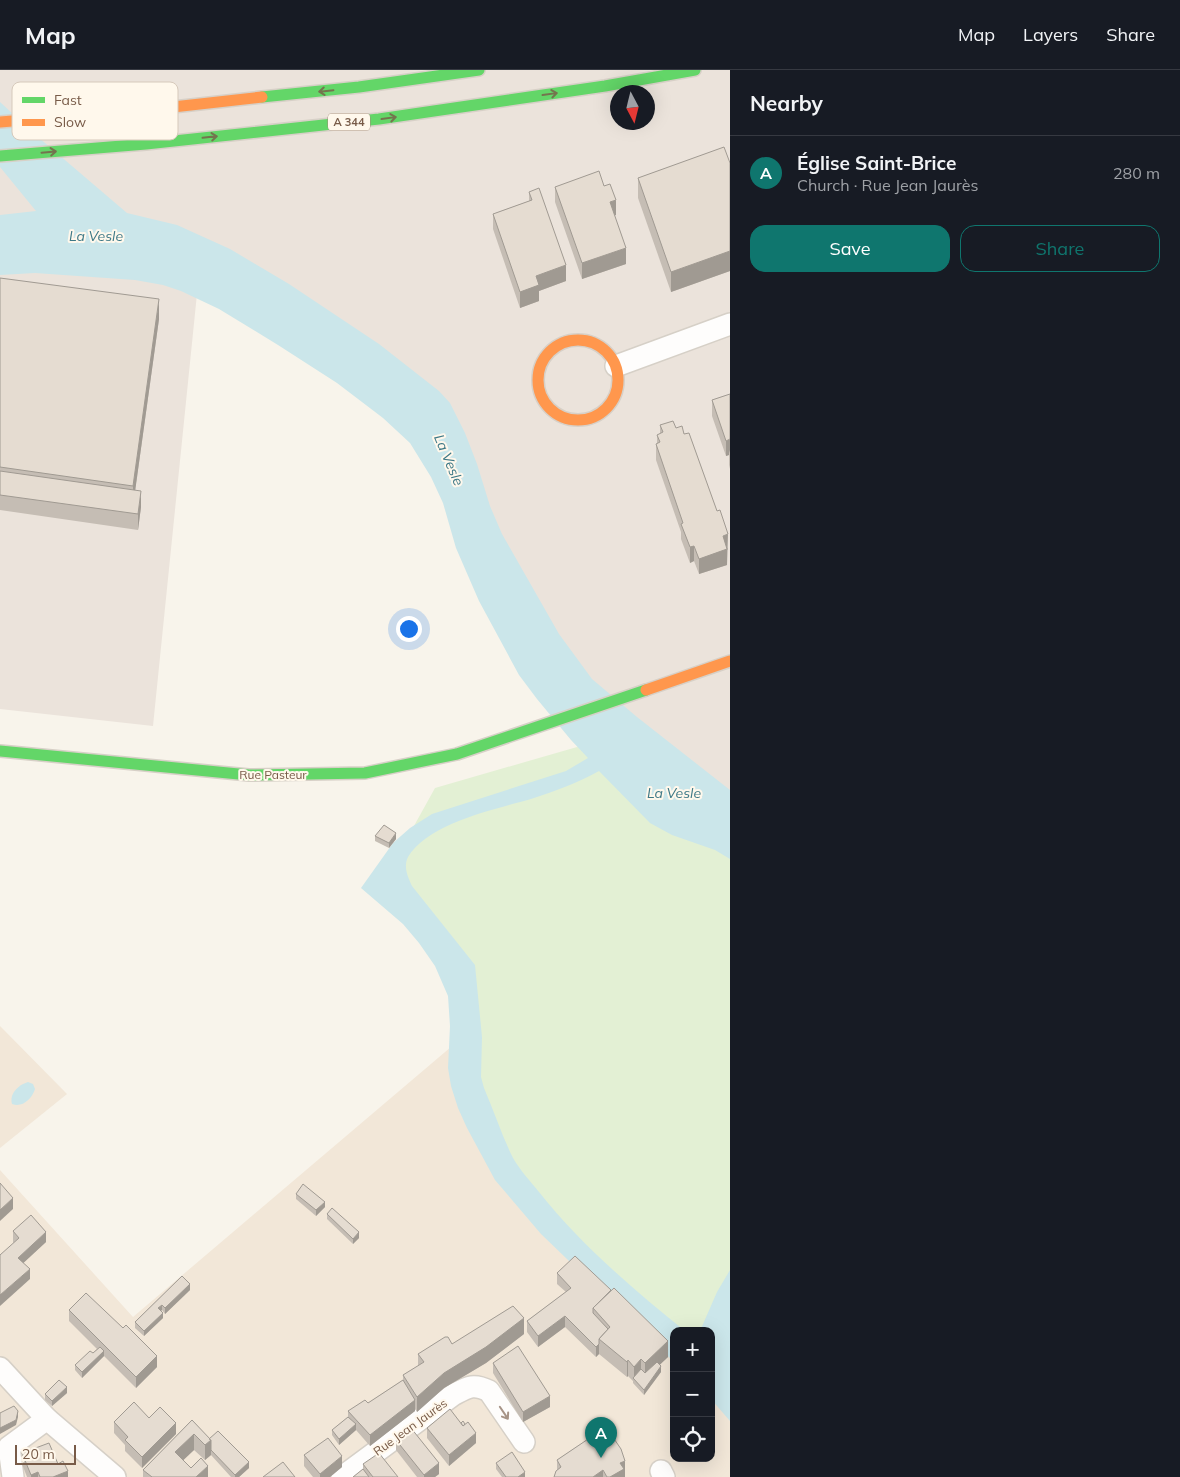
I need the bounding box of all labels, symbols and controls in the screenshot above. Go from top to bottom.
text: Map [25,20,76,50]
text: Map [958,23,995,46]
text: Layers [1023,23,1078,46]
text: Share [1106,23,1155,46]
legend [12,82,178,140]
north arrow [610,85,655,130]
one-way arrow [319,86,335,96]
one-way arrow [542,89,558,99]
text: Nearby [750,90,823,116]
text: Fast [54,91,82,109]
one-way arrow [381,112,397,122]
text: Slow [54,113,86,131]
road number: A 344 [328,114,370,131]
one-way arrow [202,132,218,142]
one-way arrow [40,147,56,157]
text: Église Saint-Brice [797,151,956,175]
text: A [760,163,772,183]
text: 280 m [1113,163,1160,183]
text: Church · Rue Jean Jaurès [797,175,978,195]
button: Save [750,225,950,272]
button: Share [960,225,1160,272]
water label: La Vesle [69,227,123,245]
water label: La Vesle [430,432,468,489]
your location [396,616,422,642]
street label: Rue Pasteur [239,767,307,782]
water label: La Vesle [647,784,701,802]
map controls [670,1327,715,1462]
button: + [670,1327,715,1372]
button: − [670,1372,715,1417]
street label: Rue Jean Jaurès [370,1395,450,1459]
one-way arrow [499,1406,510,1420]
pin: A [585,1417,617,1458]
button: locate [670,1417,715,1462]
scale bar [15,1442,76,1465]
text: 20 m [22,1445,55,1463]

